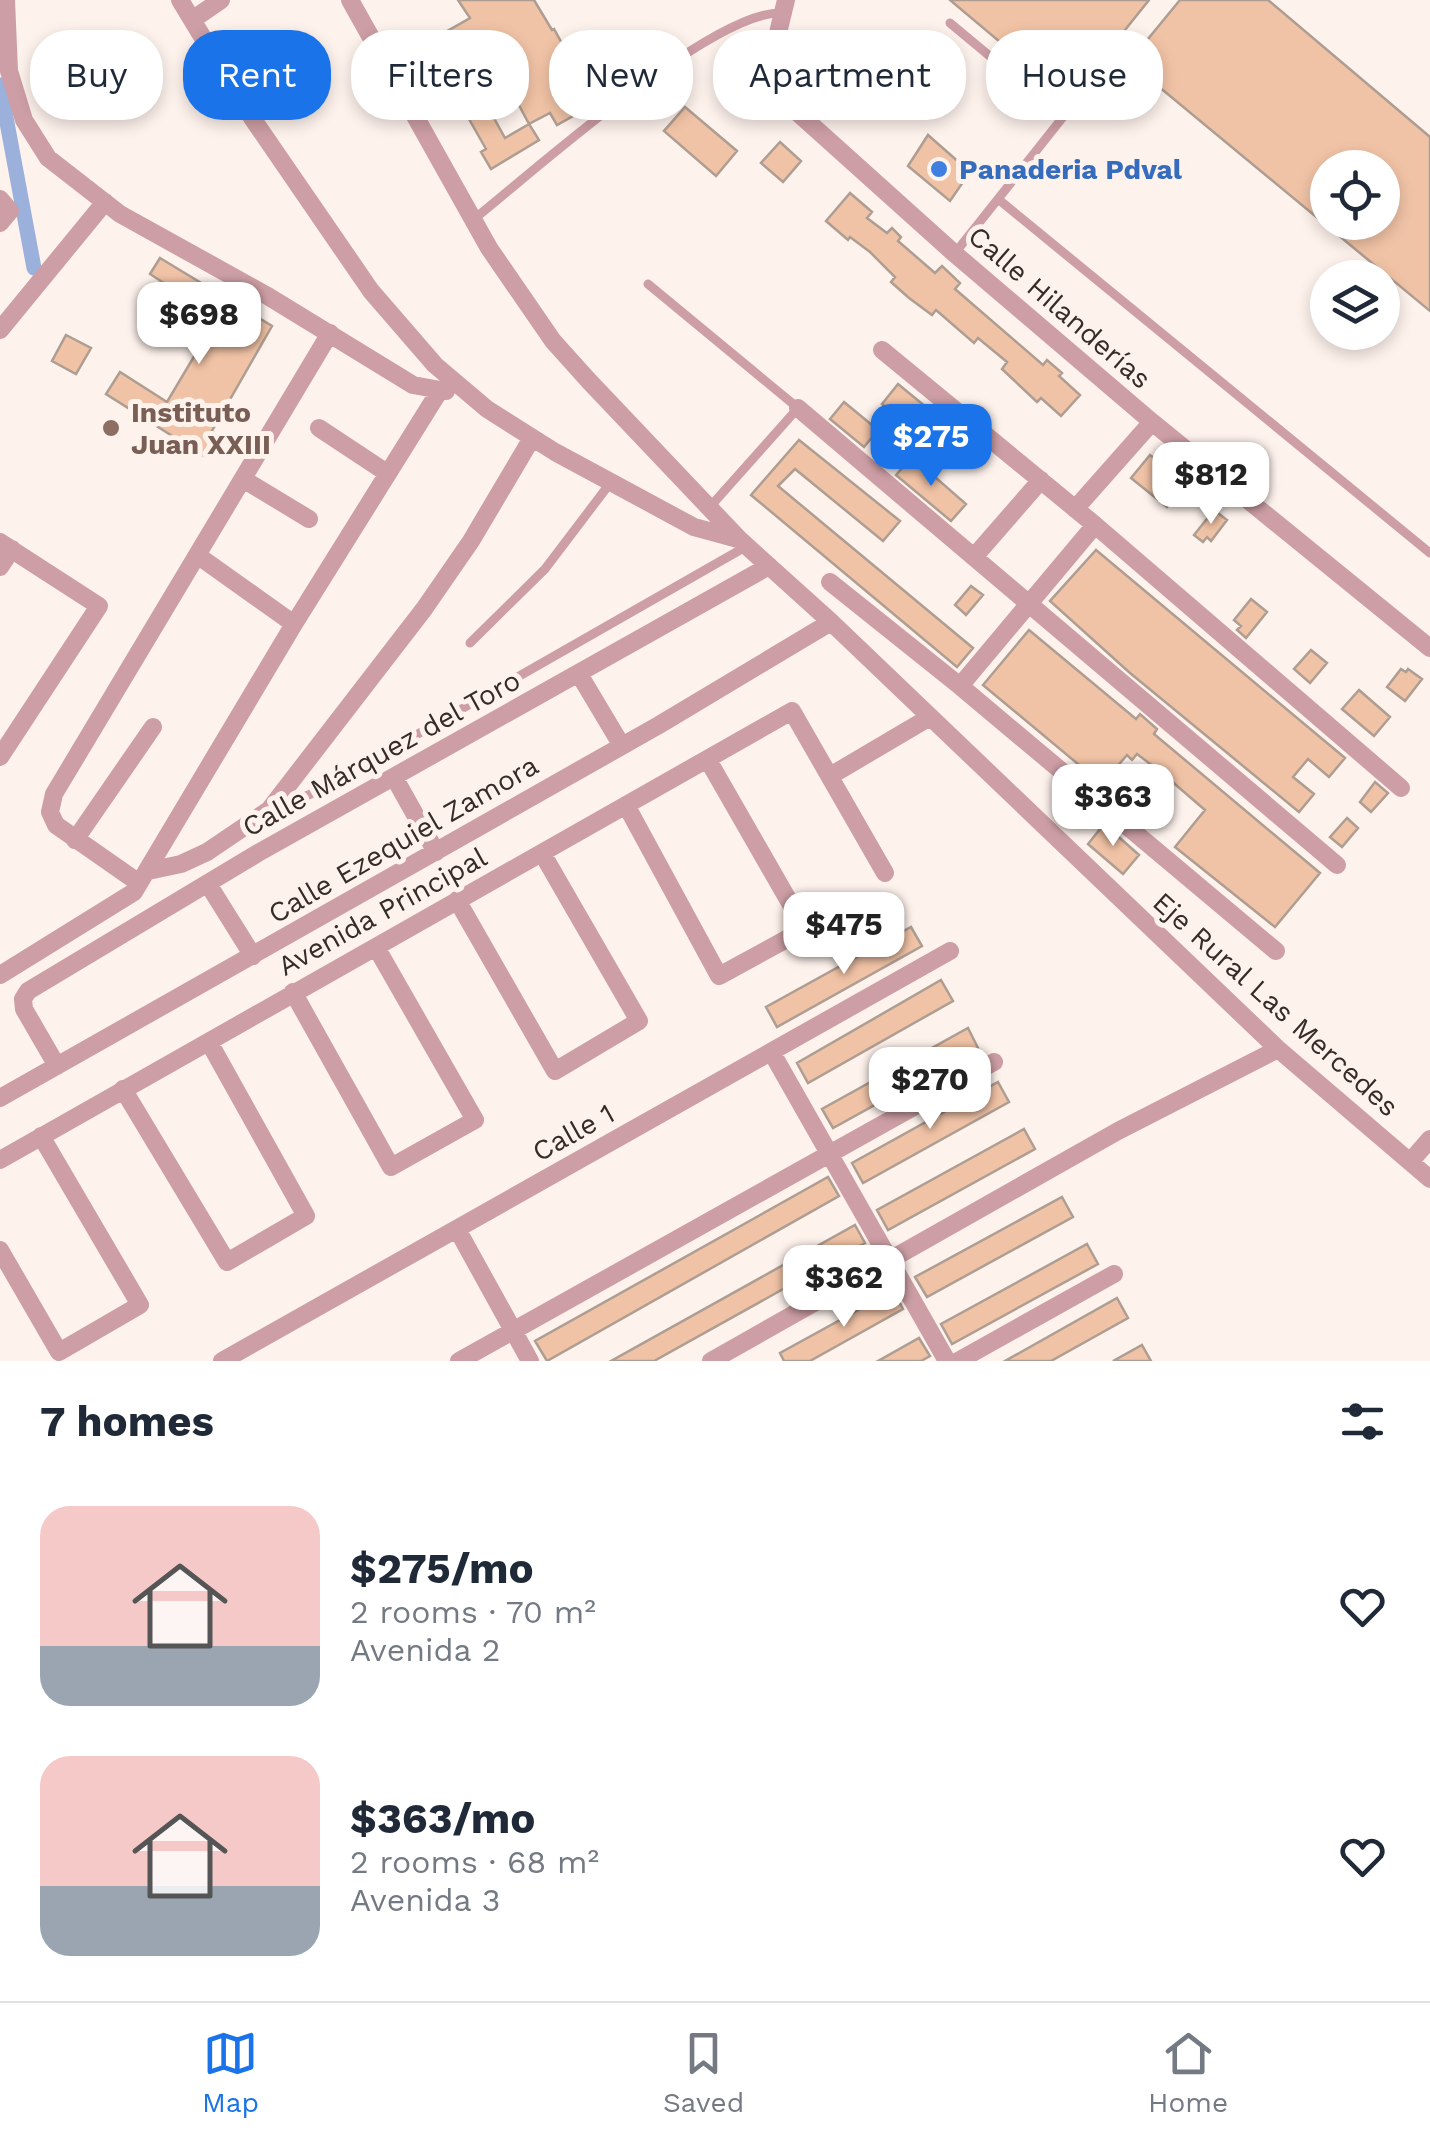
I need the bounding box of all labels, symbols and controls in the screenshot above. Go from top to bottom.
chip: Buy [30,30,163,120]
chip: Rent [183,30,331,120]
chip: Filters [351,30,529,120]
chip: New [549,30,693,120]
chip: Apartment [713,30,966,120]
chip: House [986,30,1163,120]
map controls [1310,150,1400,350]
button: locate [1310,150,1400,240]
place label: Panaderia Pdval [959,153,1183,186]
marker: Panaderia Pdval [928,158,950,180]
street label: Calle Hilanderías [962,219,1158,396]
button: layers [1310,260,1400,350]
pin: $698 [140,282,258,367]
text: $698 [159,295,239,333]
place label: Instituto Juan XXIII [131,396,271,461]
pin: $275 [872,404,990,489]
marker: Instituto Juan XXIII [100,417,122,439]
text: $275 [893,417,969,455]
pin: $812 [1152,442,1270,527]
text: $812 [1174,455,1248,493]
street label: Calle Márquez del Toro [237,663,526,844]
street label: Calle Ezequiel Zamora [262,749,544,930]
pin: $363 [1054,764,1172,849]
text: $363 [1074,777,1152,815]
street label: Avenida Principal [272,840,493,983]
street label: Eje Rural Las Mercedes [1146,885,1405,1123]
pin: $475 [785,892,903,977]
text: $475 [805,905,883,943]
pin: $270 [871,1047,989,1132]
text: $270 [891,1060,969,1098]
street label: Calle 1 [527,1097,620,1168]
pin: $362 [785,1245,903,1330]
text: $362 [805,1258,883,1296]
icon: filters [1335,1394,1390,1449]
text: 7 homes [40,1397,214,1446]
text: $275/mo [350,1544,534,1593]
icon: home [120,1546,240,1666]
icon: heart [1335,1579,1390,1634]
text: 2 rooms · 70 m² [350,1593,596,1631]
text: Avenida 2 [350,1631,501,1669]
text: $363/mo [350,1794,536,1843]
icon: home [120,1796,240,1916]
icon: heart [1335,1829,1390,1884]
text: 2 rooms · 68 m² [350,1843,599,1881]
text: Avenida 3 [350,1881,501,1919]
tab: Map [202,2026,259,2119]
tab: Saved [663,2026,744,2119]
tab: Home [1148,2026,1228,2119]

